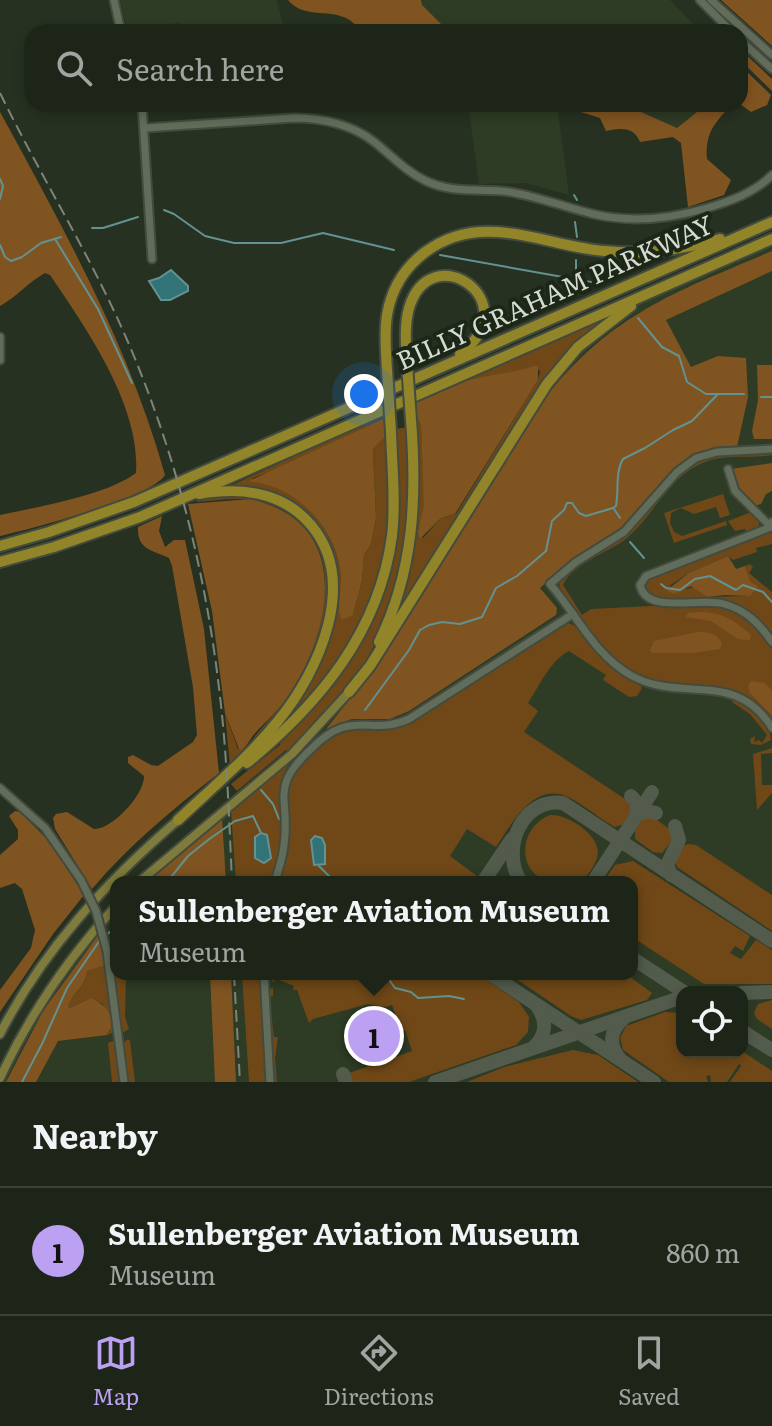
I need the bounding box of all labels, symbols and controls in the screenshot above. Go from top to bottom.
search box [24,24,748,112]
icon: search [52,46,96,90]
text: Search here [116,46,284,90]
street label: BILLY GRAHAM PARKWAY [389,203,719,378]
your location [344,374,384,414]
popup [110,876,638,980]
text: Sullenberger Aviation Museum [138,887,610,931]
text: Museum [138,931,246,970]
map controls [676,986,748,1058]
button: locate [676,986,748,1058]
pin: 1 [348,1006,400,1066]
text: Nearby [32,1109,158,1159]
text: Sullenberger Aviation Museum [108,1210,580,1254]
text: 1 [53,1232,63,1271]
text: 860 m [666,1232,740,1271]
text: Museum [108,1254,216,1293]
tab: Map [92,1331,139,1412]
tab: Directions [324,1331,434,1412]
tab: Saved [618,1331,680,1412]

